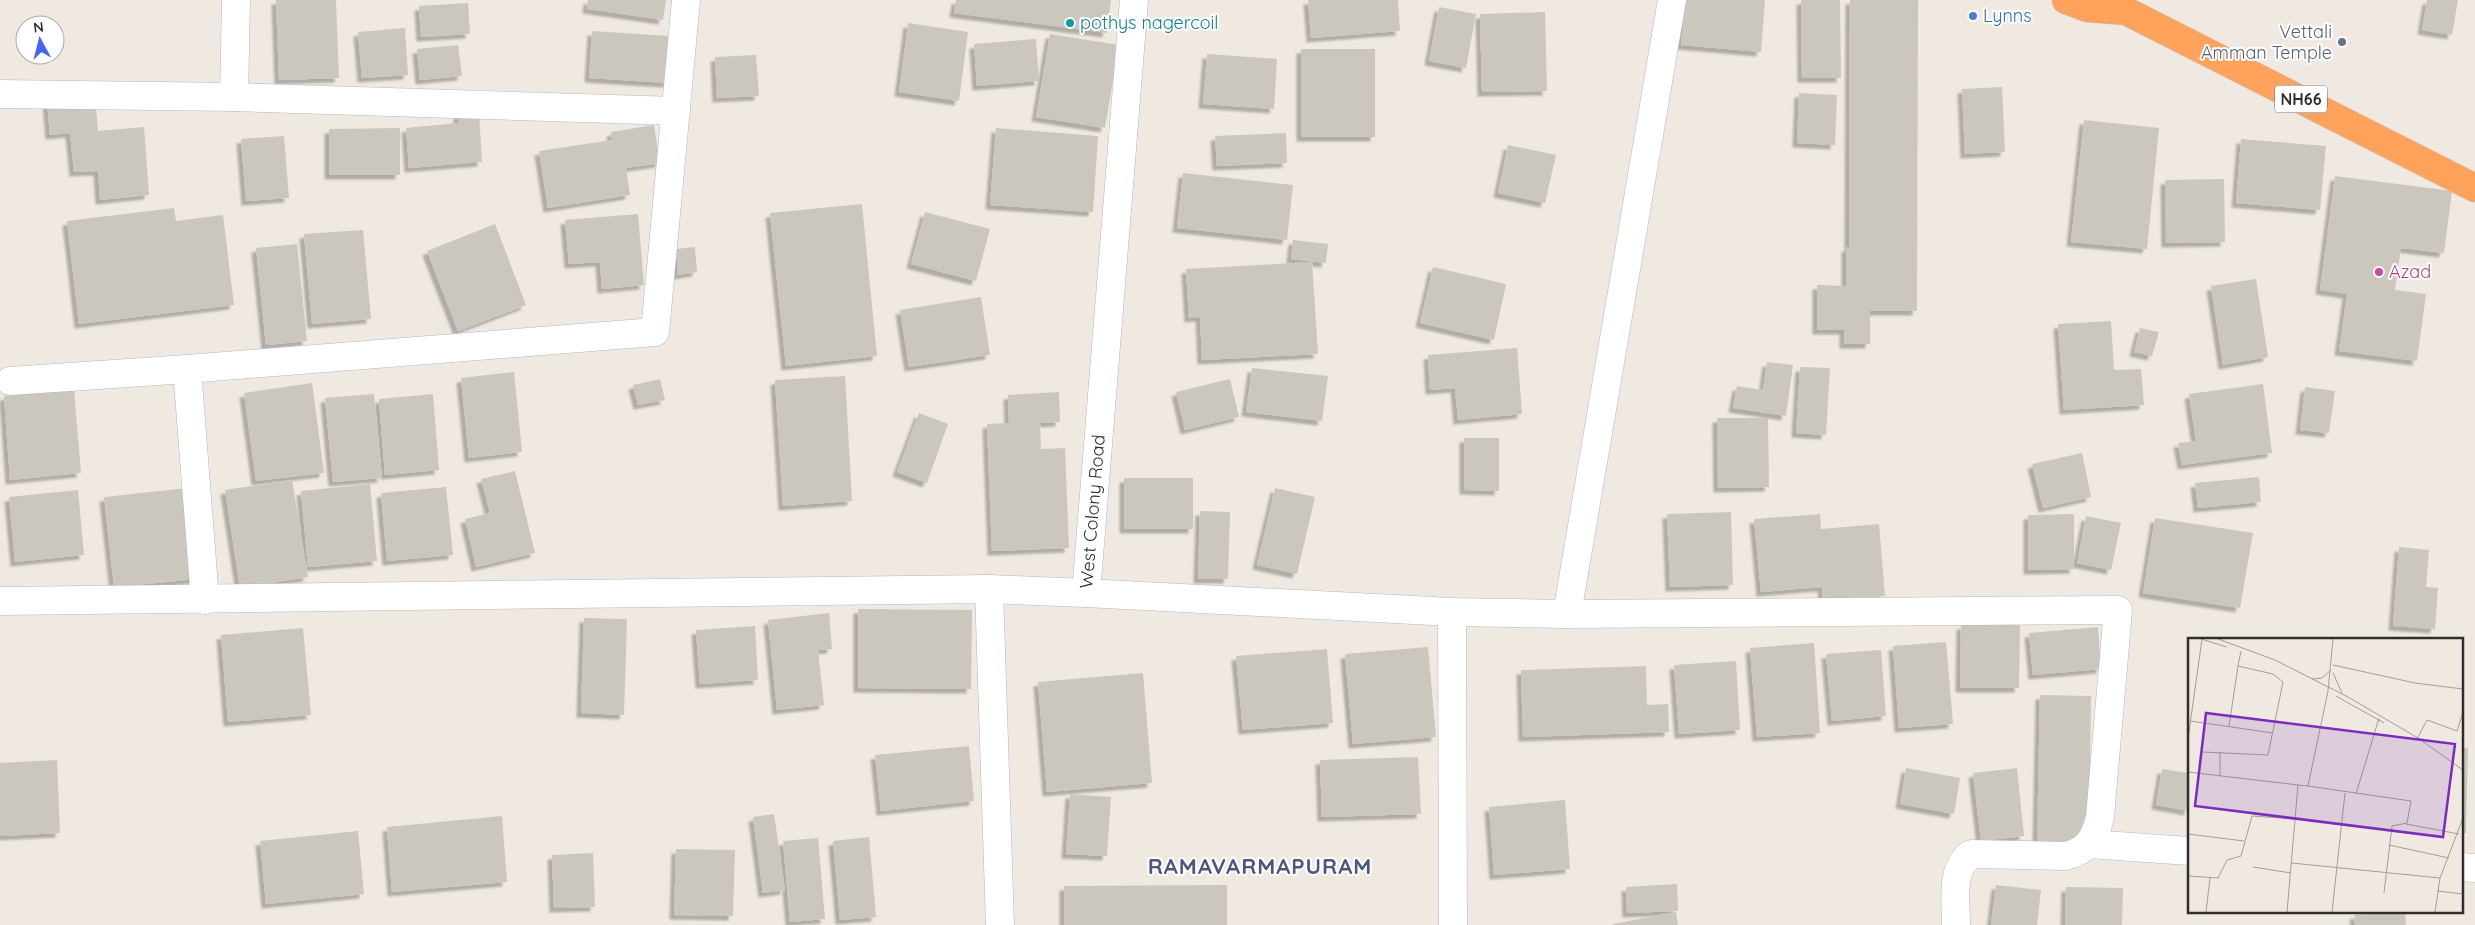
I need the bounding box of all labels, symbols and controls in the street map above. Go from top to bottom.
place label: Lynns [1983,4,2032,27]
marker: Lynns [1967,10,1979,22]
place label: pothys nagercoil [1080,11,1219,34]
north arrow [15,15,65,65]
marker: pothys nagercoil [1064,17,1076,29]
text: N [32,18,45,37]
place label: Vettali Amman Temple [2201,20,2332,64]
marker: Vettali Amman Temple [2336,36,2348,48]
road number: NH66 [2275,86,2327,112]
place label: Azad [2389,260,2431,283]
marker: Azad [2373,266,2385,278]
street label: West Colony Road [1074,434,1110,589]
inset map [2188,638,2462,912]
district label: RAMAVARMAPURAM [1148,852,1372,880]

